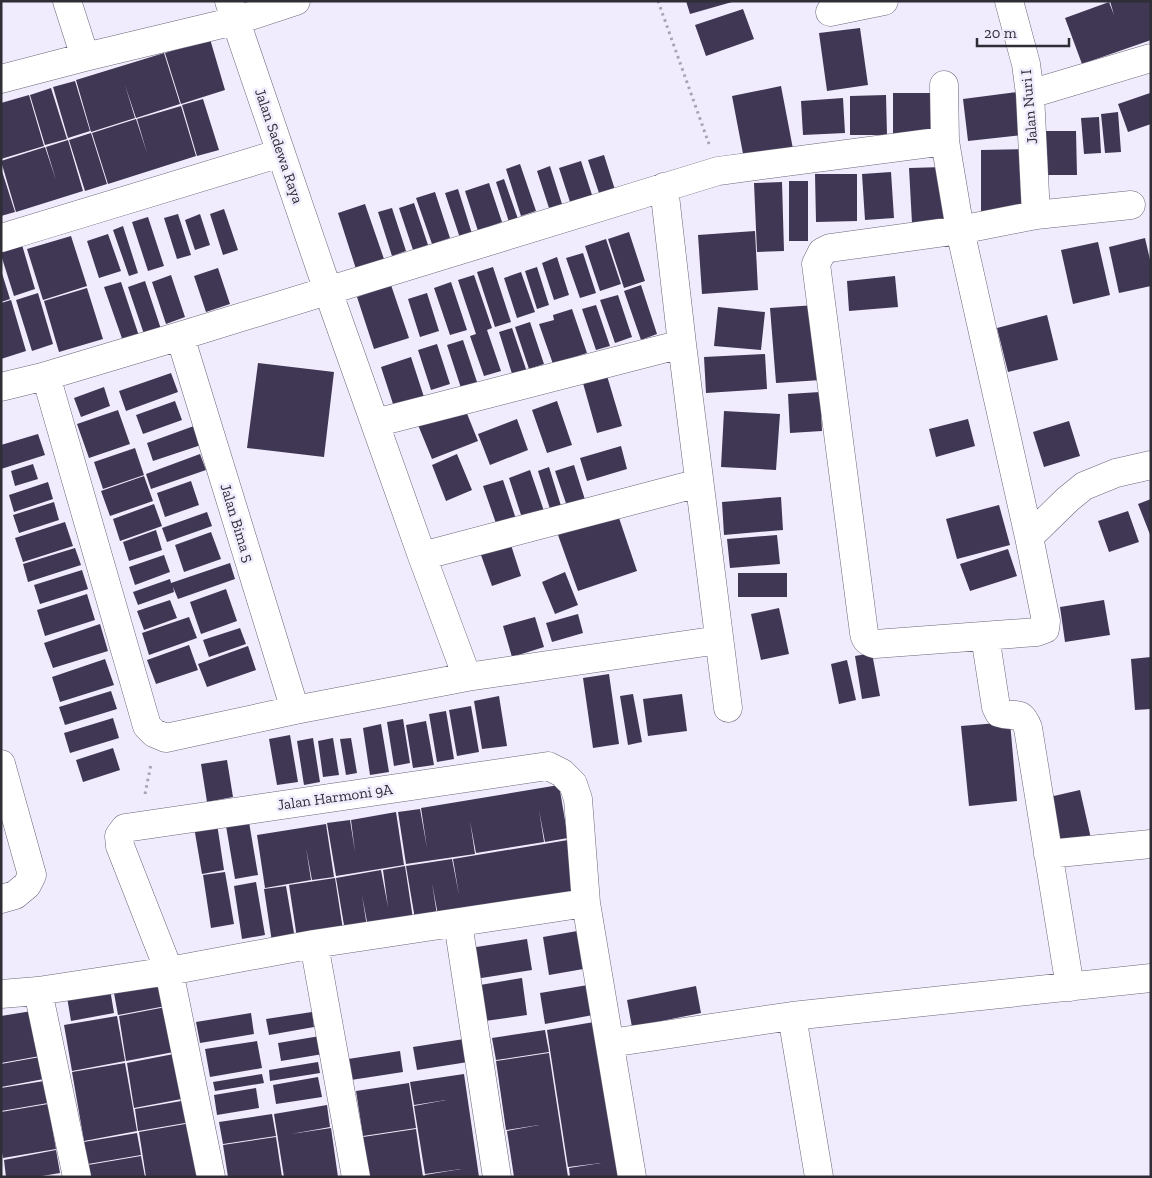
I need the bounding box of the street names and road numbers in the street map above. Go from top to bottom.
street label: Jalan Nuri I [1017,69,1041,145]
street label: Jalan Sadewa Raya [251,86,307,206]
street label: Jalan Bima 5 [216,481,258,565]
street label: Jalan Harmoni 9A [276,780,394,814]

